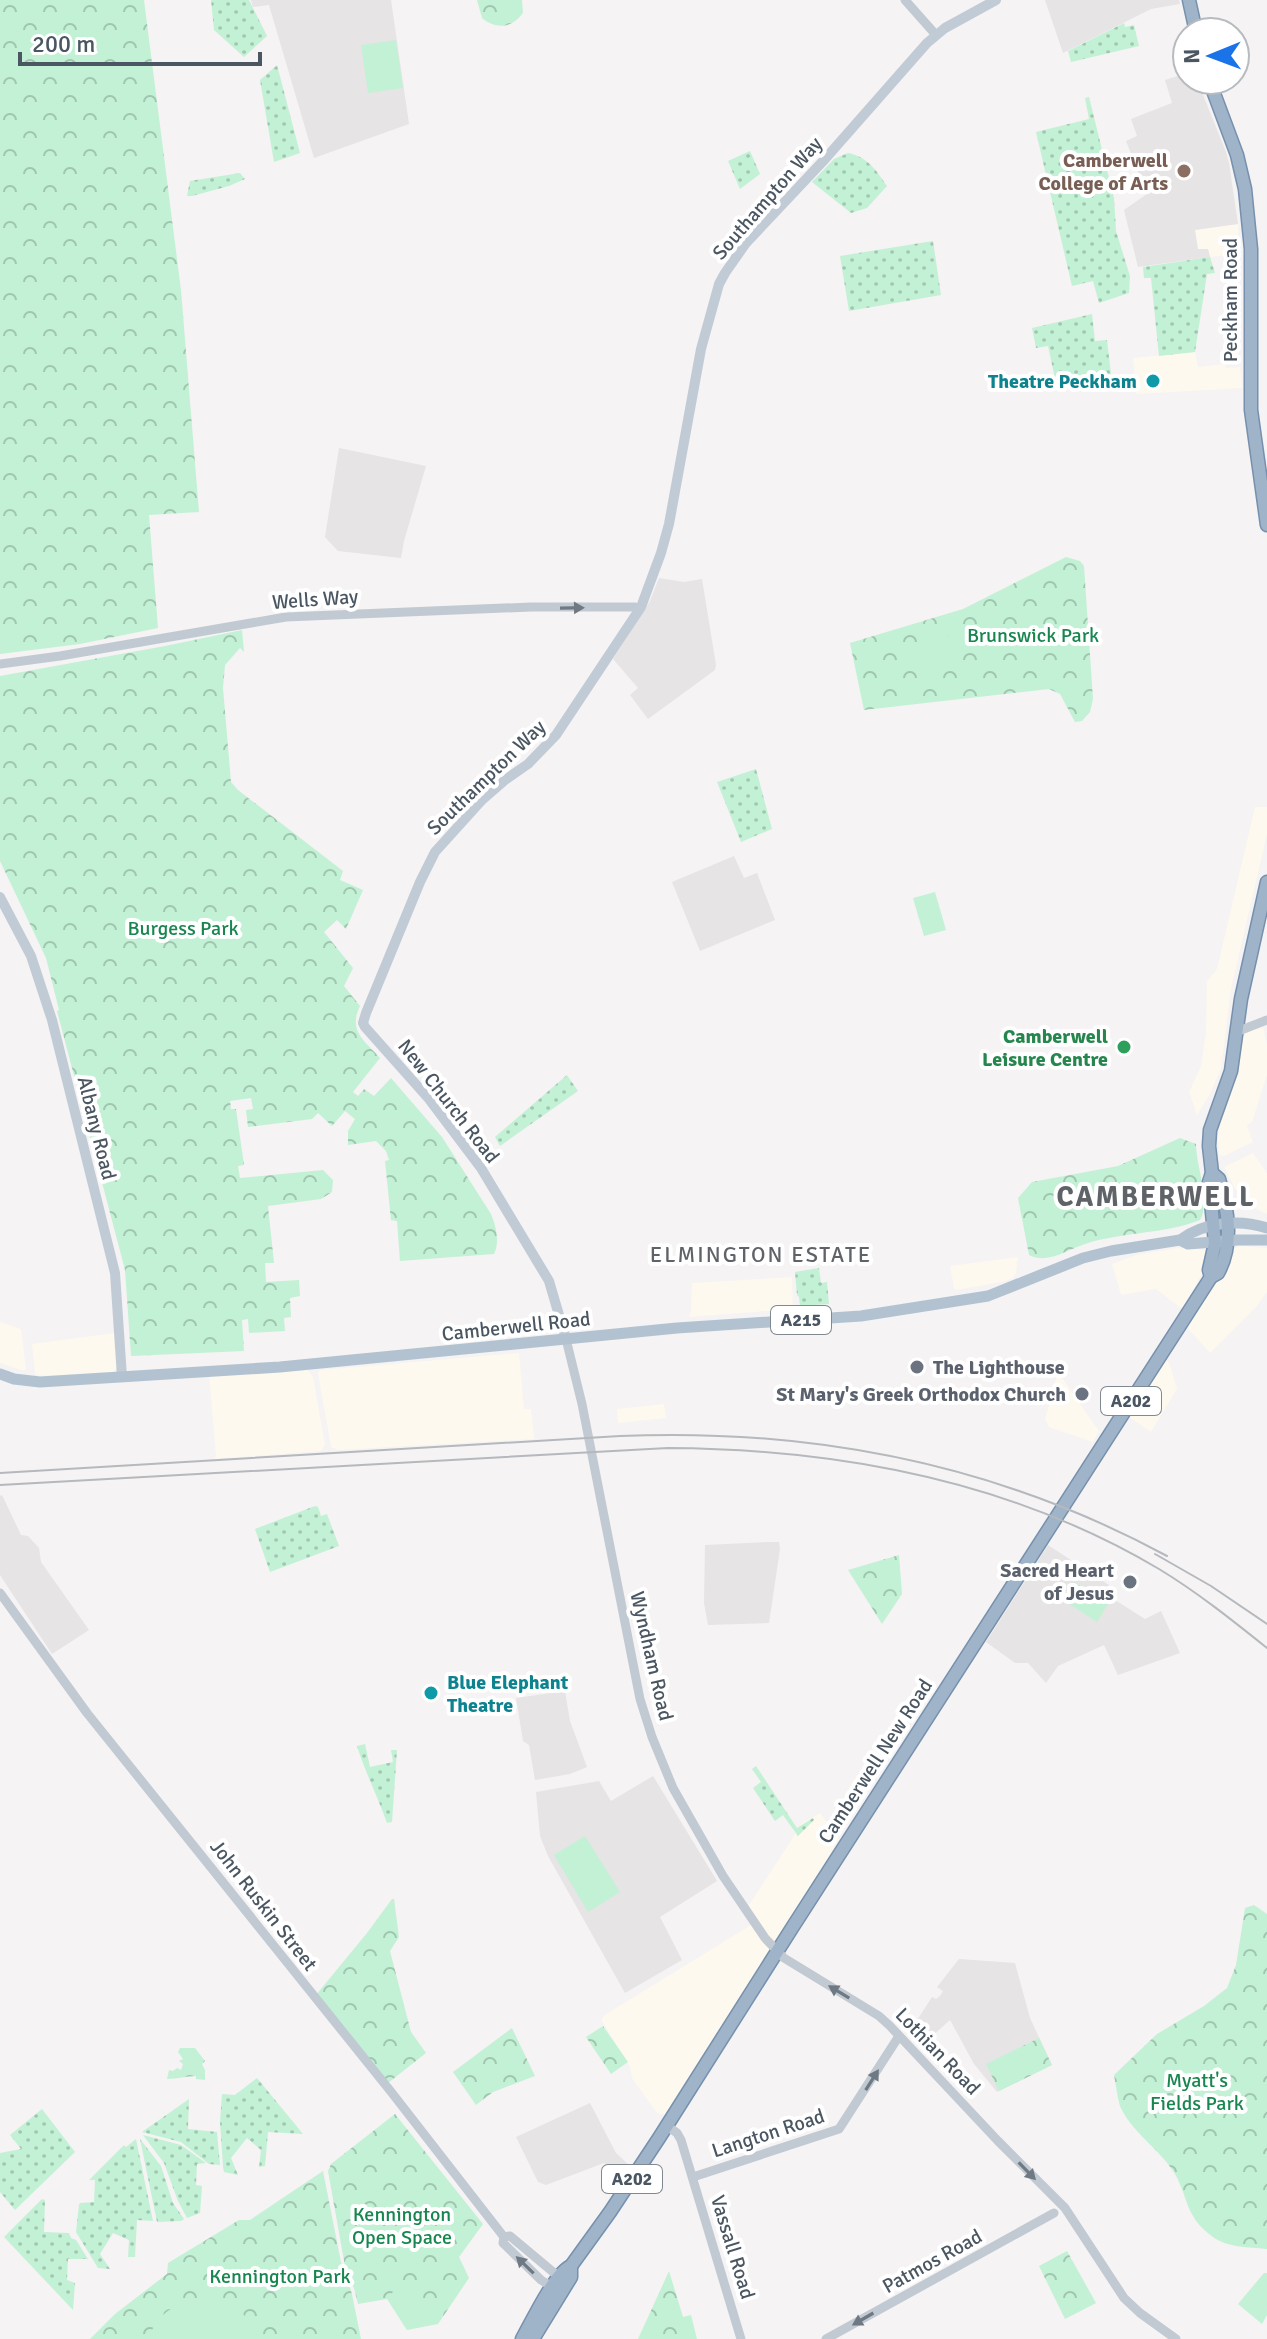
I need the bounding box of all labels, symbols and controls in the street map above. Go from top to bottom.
scale bar [20,16,260,66]
north arrow [1171,16,1251,96]
text: 200 m [32,29,95,59]
text: N [1178,48,1205,64]
street label: Southampton Way [707,131,828,265]
place label: Camberwell College of Arts [1039,148,1168,196]
marker: Camberwell College of Arts [1175,162,1193,180]
street label: Peckham Road [1218,238,1243,362]
place label: Theatre Peckham [988,369,1137,394]
marker: Theatre Peckham [1144,372,1162,390]
street label: Wells Way [271,584,360,615]
one-way arrow [560,602,585,614]
park label: Brunswick Park [967,623,1099,648]
street label: Southampton Way [422,714,551,840]
park label: Burgess Park [127,916,239,941]
place label: Camberwell Leisure Centre [982,1024,1108,1072]
street label: New Church Road [392,1034,505,1168]
marker: Camberwell Leisure Centre [1115,1038,1133,1056]
street label: Albany Road [72,1074,121,1182]
district label: CAMBERWELL [1056,1180,1256,1214]
district label: ELMINGTON ESTATE [650,1241,872,1268]
street label: Camberwell Road [441,1306,592,1347]
road number: A215 [771,1306,831,1334]
place label: The Lighthouse [933,1355,1065,1380]
marker: The Lighthouse [908,1358,926,1376]
place label: St Mary's Greek Orthodox Church [776,1382,1066,1407]
marker: St Mary's Greek Orthodox Church [1073,1385,1091,1403]
road number: A202 [1101,1387,1161,1415]
place label: Sacred Heart of Jesus [1000,1558,1115,1606]
marker: Sacred Heart of Jesus [1121,1573,1139,1591]
street label: Wyndham Road [624,1589,679,1723]
place label: Blue Elephant Theatre [447,1670,569,1718]
street label: Camberwell New Road [813,1674,938,1848]
marker: Blue Elephant Theatre [422,1684,440,1702]
street label: John Ruskin Street [205,1835,323,1976]
one-way arrow [828,1985,850,1999]
street label: Lothian Road [890,2002,985,2100]
park label: Myatt's Fields Park [1150,2068,1244,2116]
one-way arrow [864,2069,878,2091]
street label: Langton Road [709,2103,828,2163]
one-way arrow [1018,2161,1036,2180]
road number: A202 [602,2165,662,2193]
street label: Vassall Road [705,2192,760,2302]
park label: Kennington Open Space [352,2202,452,2250]
street label: Patmos Road [878,2224,986,2299]
one-way arrow [516,2256,535,2274]
park label: Kennington Park [209,2264,351,2289]
one-way arrow [852,2312,874,2326]

